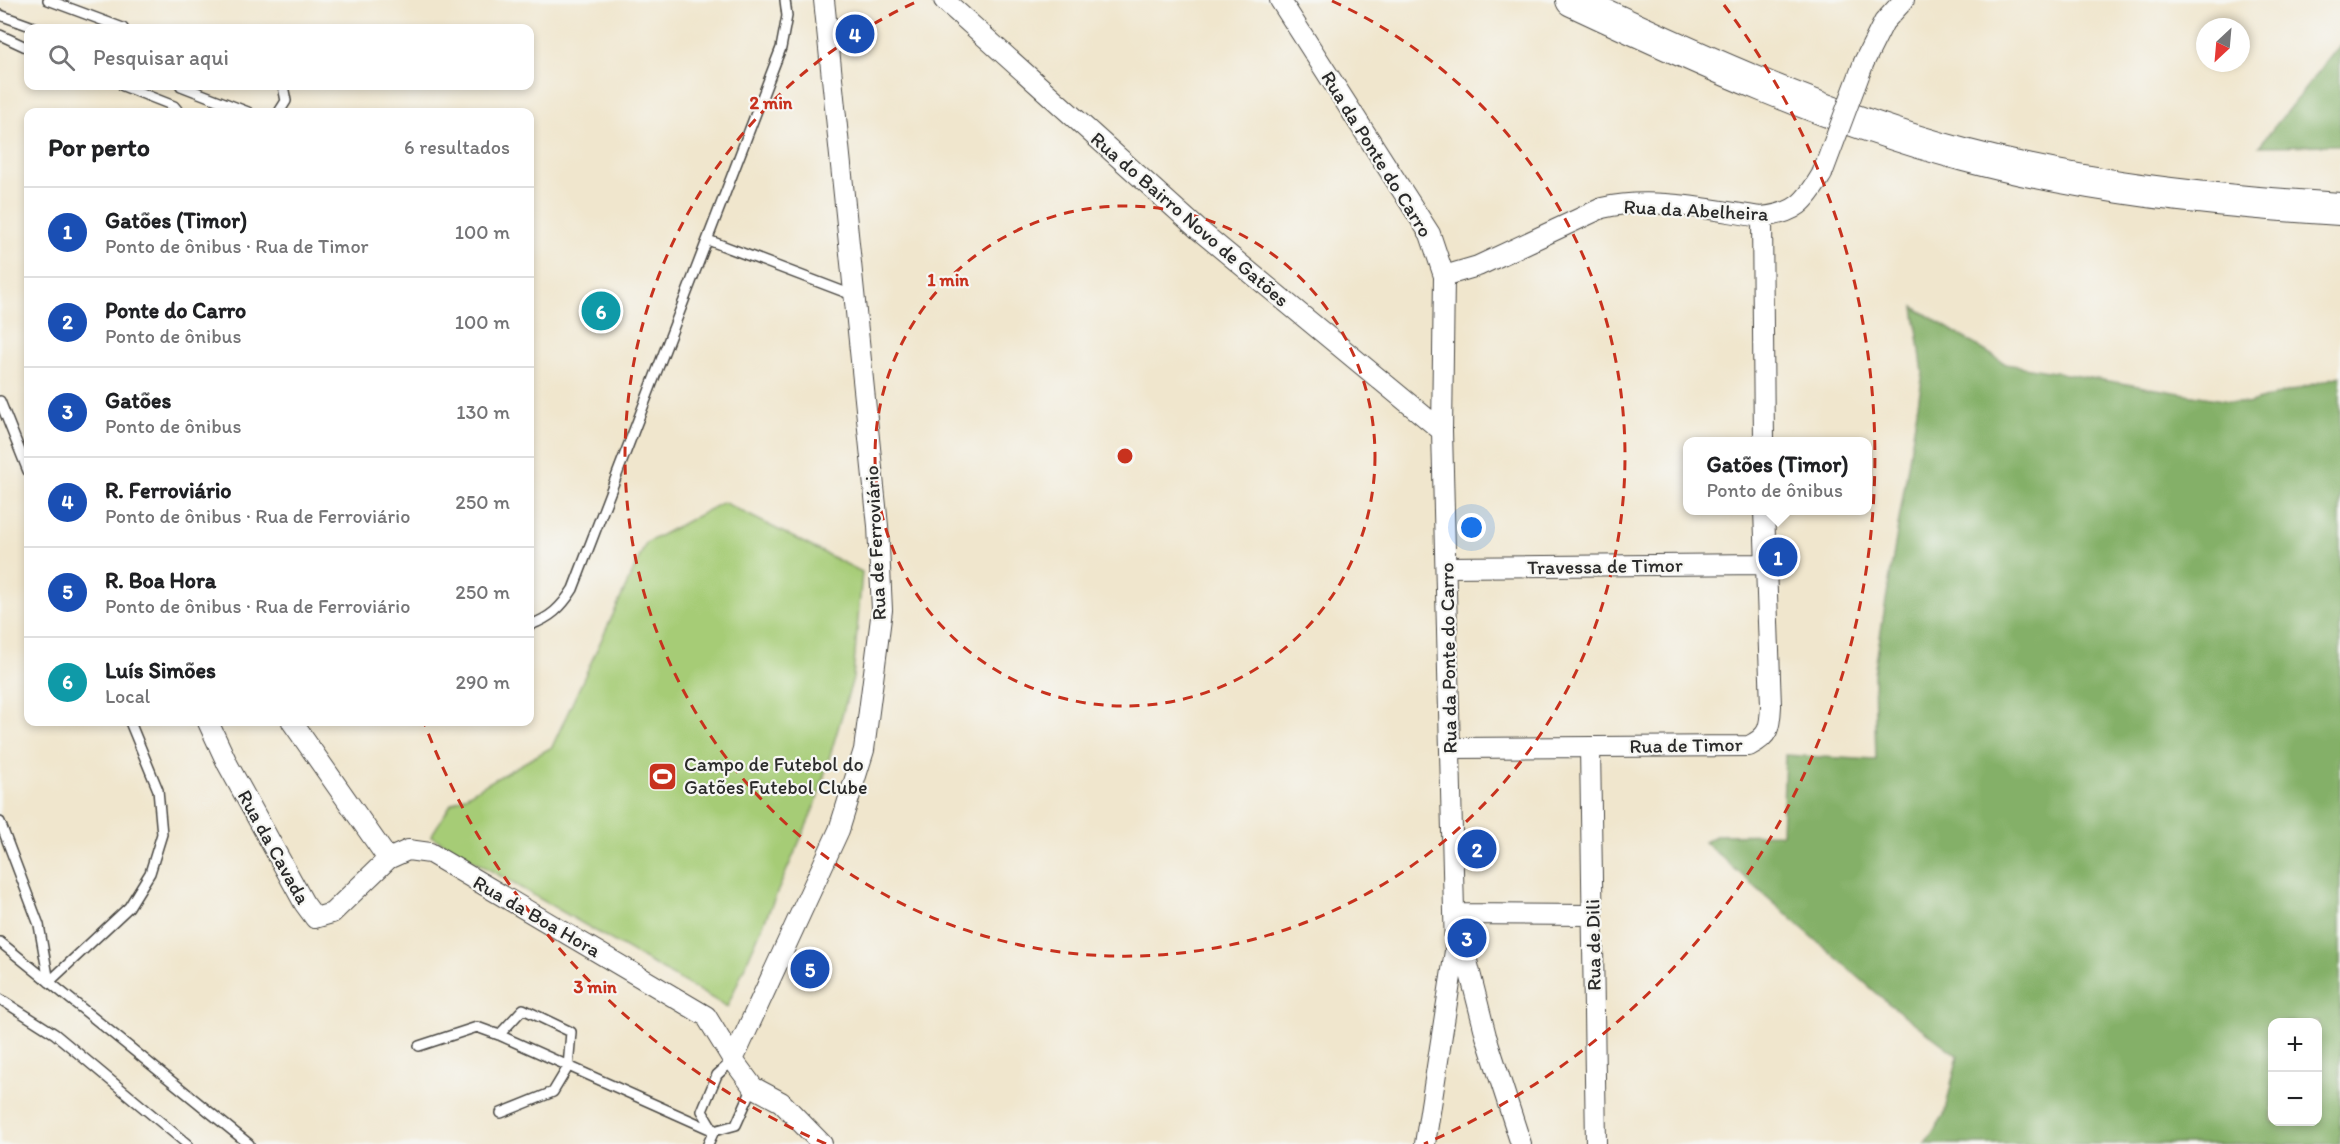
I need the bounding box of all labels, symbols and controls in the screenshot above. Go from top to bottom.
pin: 4 [836,12,874,57]
north arrow [2196,18,2250,72]
search box [24,24,534,90]
icon: search [45,41,78,74]
text: Pesquisar aqui [93,44,229,71]
street label: Rua da Ponte do Carro [1316,67,1438,241]
text: 2 min [750,92,793,114]
street label: Rua do Bairro Novo de Gatões [1086,126,1294,312]
text: Por perto [48,131,150,163]
text: 6 resultados [404,135,510,159]
street label: Rua da Abelheira [1623,194,1770,226]
text: Gatões (Timor) [105,207,247,234]
text: 1 [63,220,72,244]
text: 100 m [455,220,510,244]
text: Ponto de ônibus · Rua de Timor [105,234,369,258]
text: 1 min [927,269,969,291]
pin: 6 [582,288,620,334]
text: Ponte do Carro [105,297,246,324]
text: 2 [62,310,73,334]
text: 100 m [455,310,510,334]
text: Ponto de ônibus [105,324,242,348]
text: Gatões [105,387,171,414]
text: 3 [62,400,73,424]
text: 130 m [456,400,510,424]
text: Ponto de ônibus [105,414,242,438]
popup [1683,437,1872,515]
centre of rings [1115,446,1135,466]
text: Gatões (Timor) [1706,451,1849,478]
street label: Rua de Ferroviário [859,465,891,621]
text: R. Ferroviário [105,477,232,504]
text: Ponto de ônibus [1706,478,1843,502]
text: 4 [61,490,74,514]
text: 250 m [455,490,510,514]
text: Ponto de ônibus · Rua de Ferroviário [105,504,410,528]
your location [1457,513,1486,542]
pin: 1 [1758,534,1798,580]
street label: Travessa de Timor [1527,553,1683,579]
street label: Rua da Ponte do Carro [1434,562,1462,754]
text: R. Boa Hora [105,567,216,594]
text: 5 [62,580,73,604]
text: 250 m [455,580,510,604]
text: Ponto de ônibus · Rua de Ferroviário [105,594,410,618]
text: Luís Simões [105,657,216,684]
text: 6 [62,670,73,694]
text: 290 m [455,670,510,694]
text: Local [105,684,150,708]
street label: Rua de Timor [1629,732,1743,758]
place label: Campo de Futebol do Gatões Futebol Clube [684,752,868,799]
sports icon: Campo de Futebol do Gatões Futebol Clube [647,760,679,792]
street label: Rua da Cavada [233,786,316,909]
pin: 2 [1458,826,1496,872]
street label: Rua da Boa Hora [469,870,606,962]
street label: Rua de Dili [1580,899,1606,991]
pin: 3 [1448,916,1486,960]
pin: 5 [790,946,830,992]
text: 3 min [573,976,617,998]
map controls [2268,1018,2322,1126]
button: + [2268,1018,2322,1072]
button: − [2268,1072,2322,1126]

